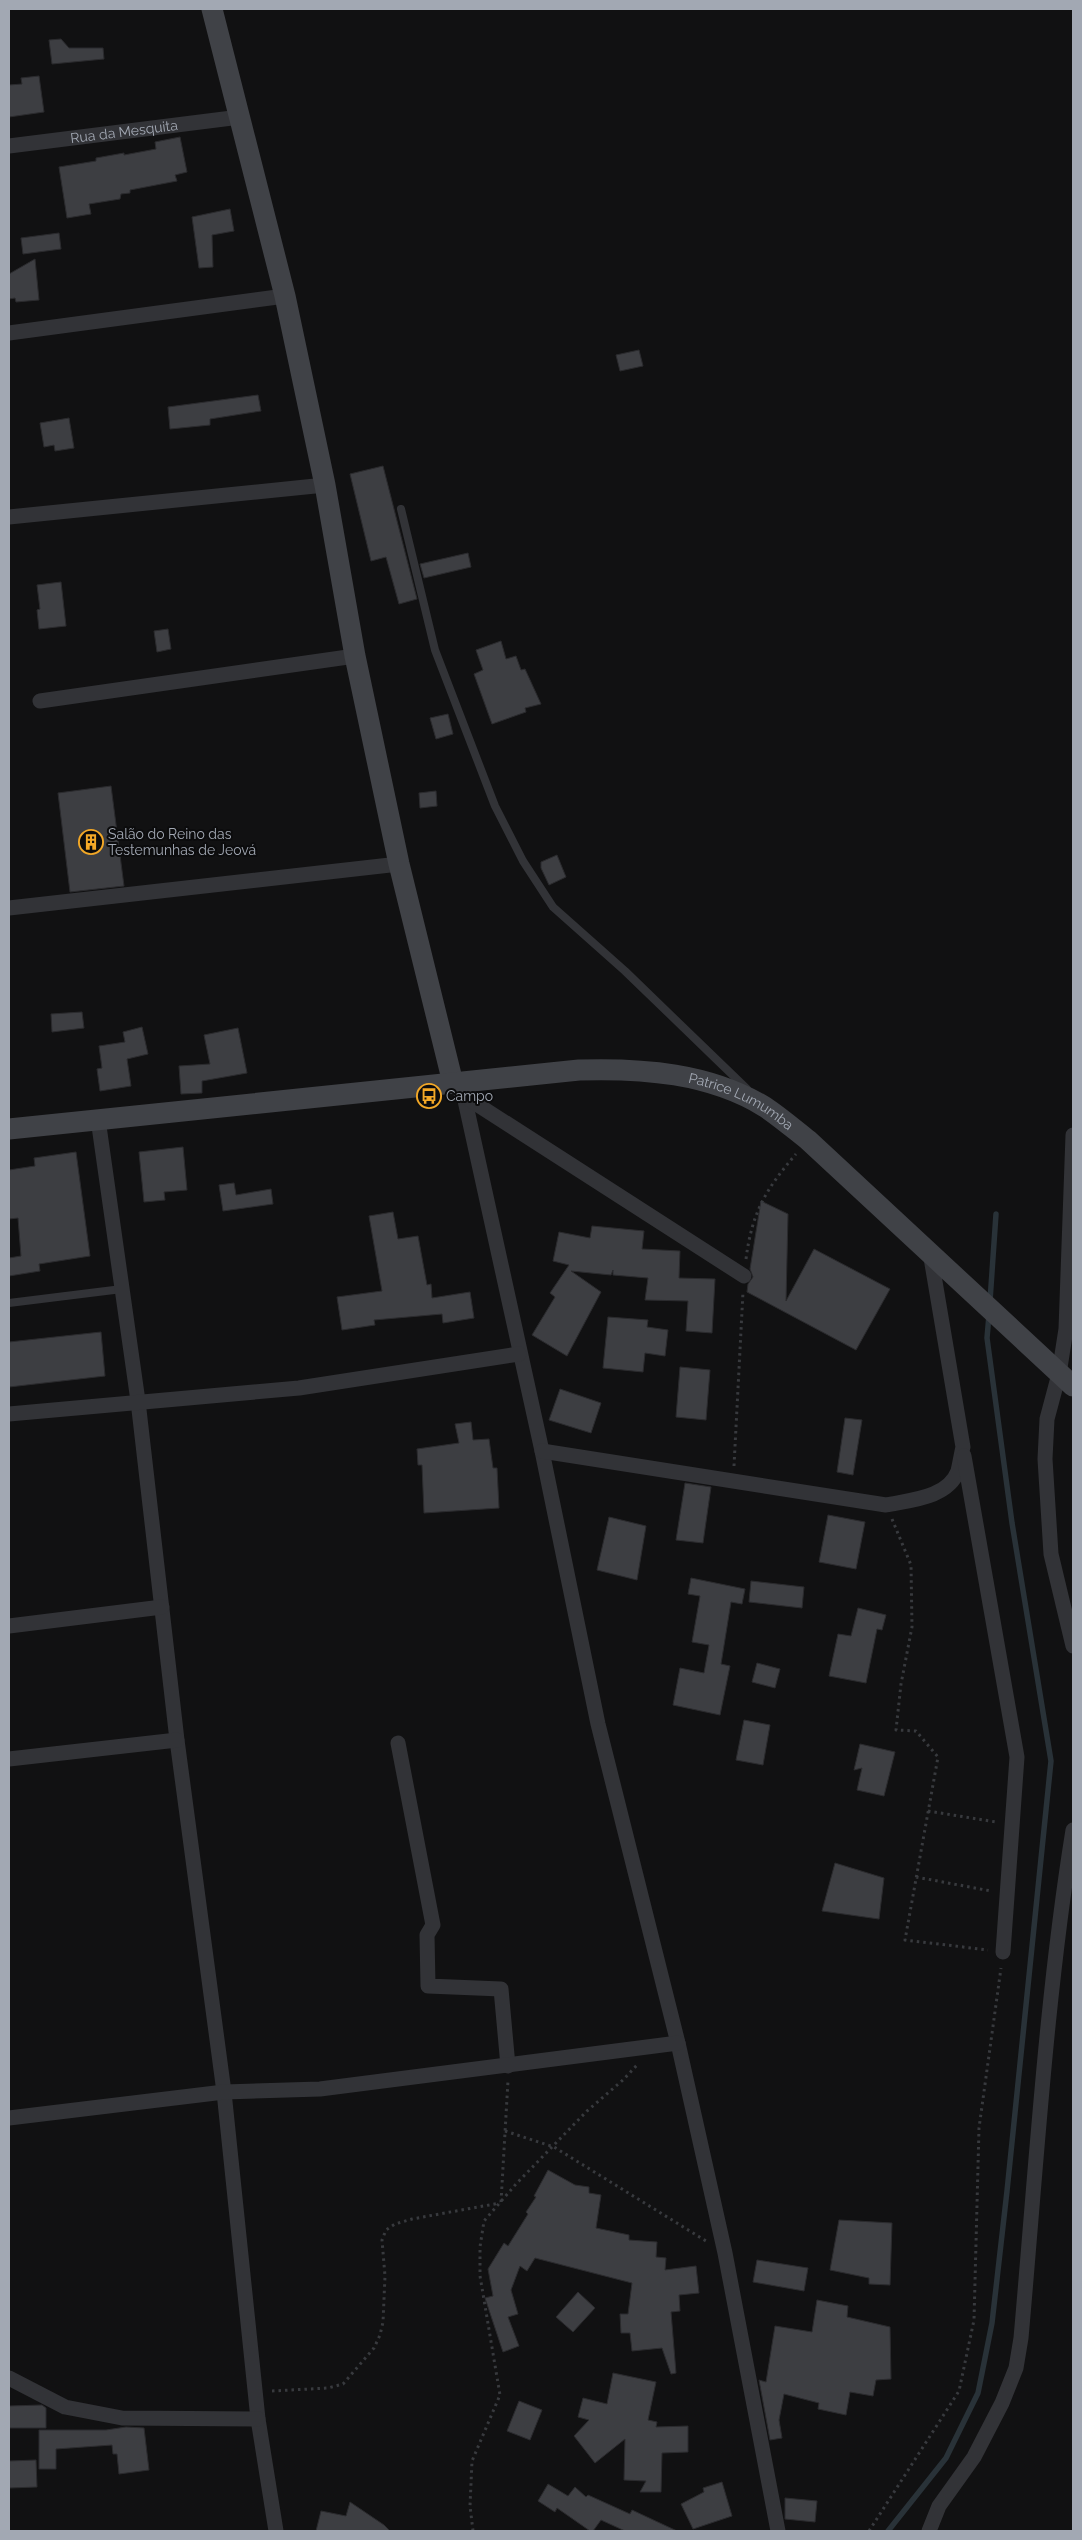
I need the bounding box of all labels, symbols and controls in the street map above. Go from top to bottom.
street label: Rua da Mesquita [69,117,179,146]
place label: Salão do Reino das Testemunhas de Jeová [108,826,256,858]
building icon: Salão do Reino das Testemunhas de Jeová [78,829,104,855]
street label: Patrice Lumumba [687,1070,797,1133]
bus stop icon: Campo [416,1083,442,1109]
place label: Campo [446,1088,493,1104]

